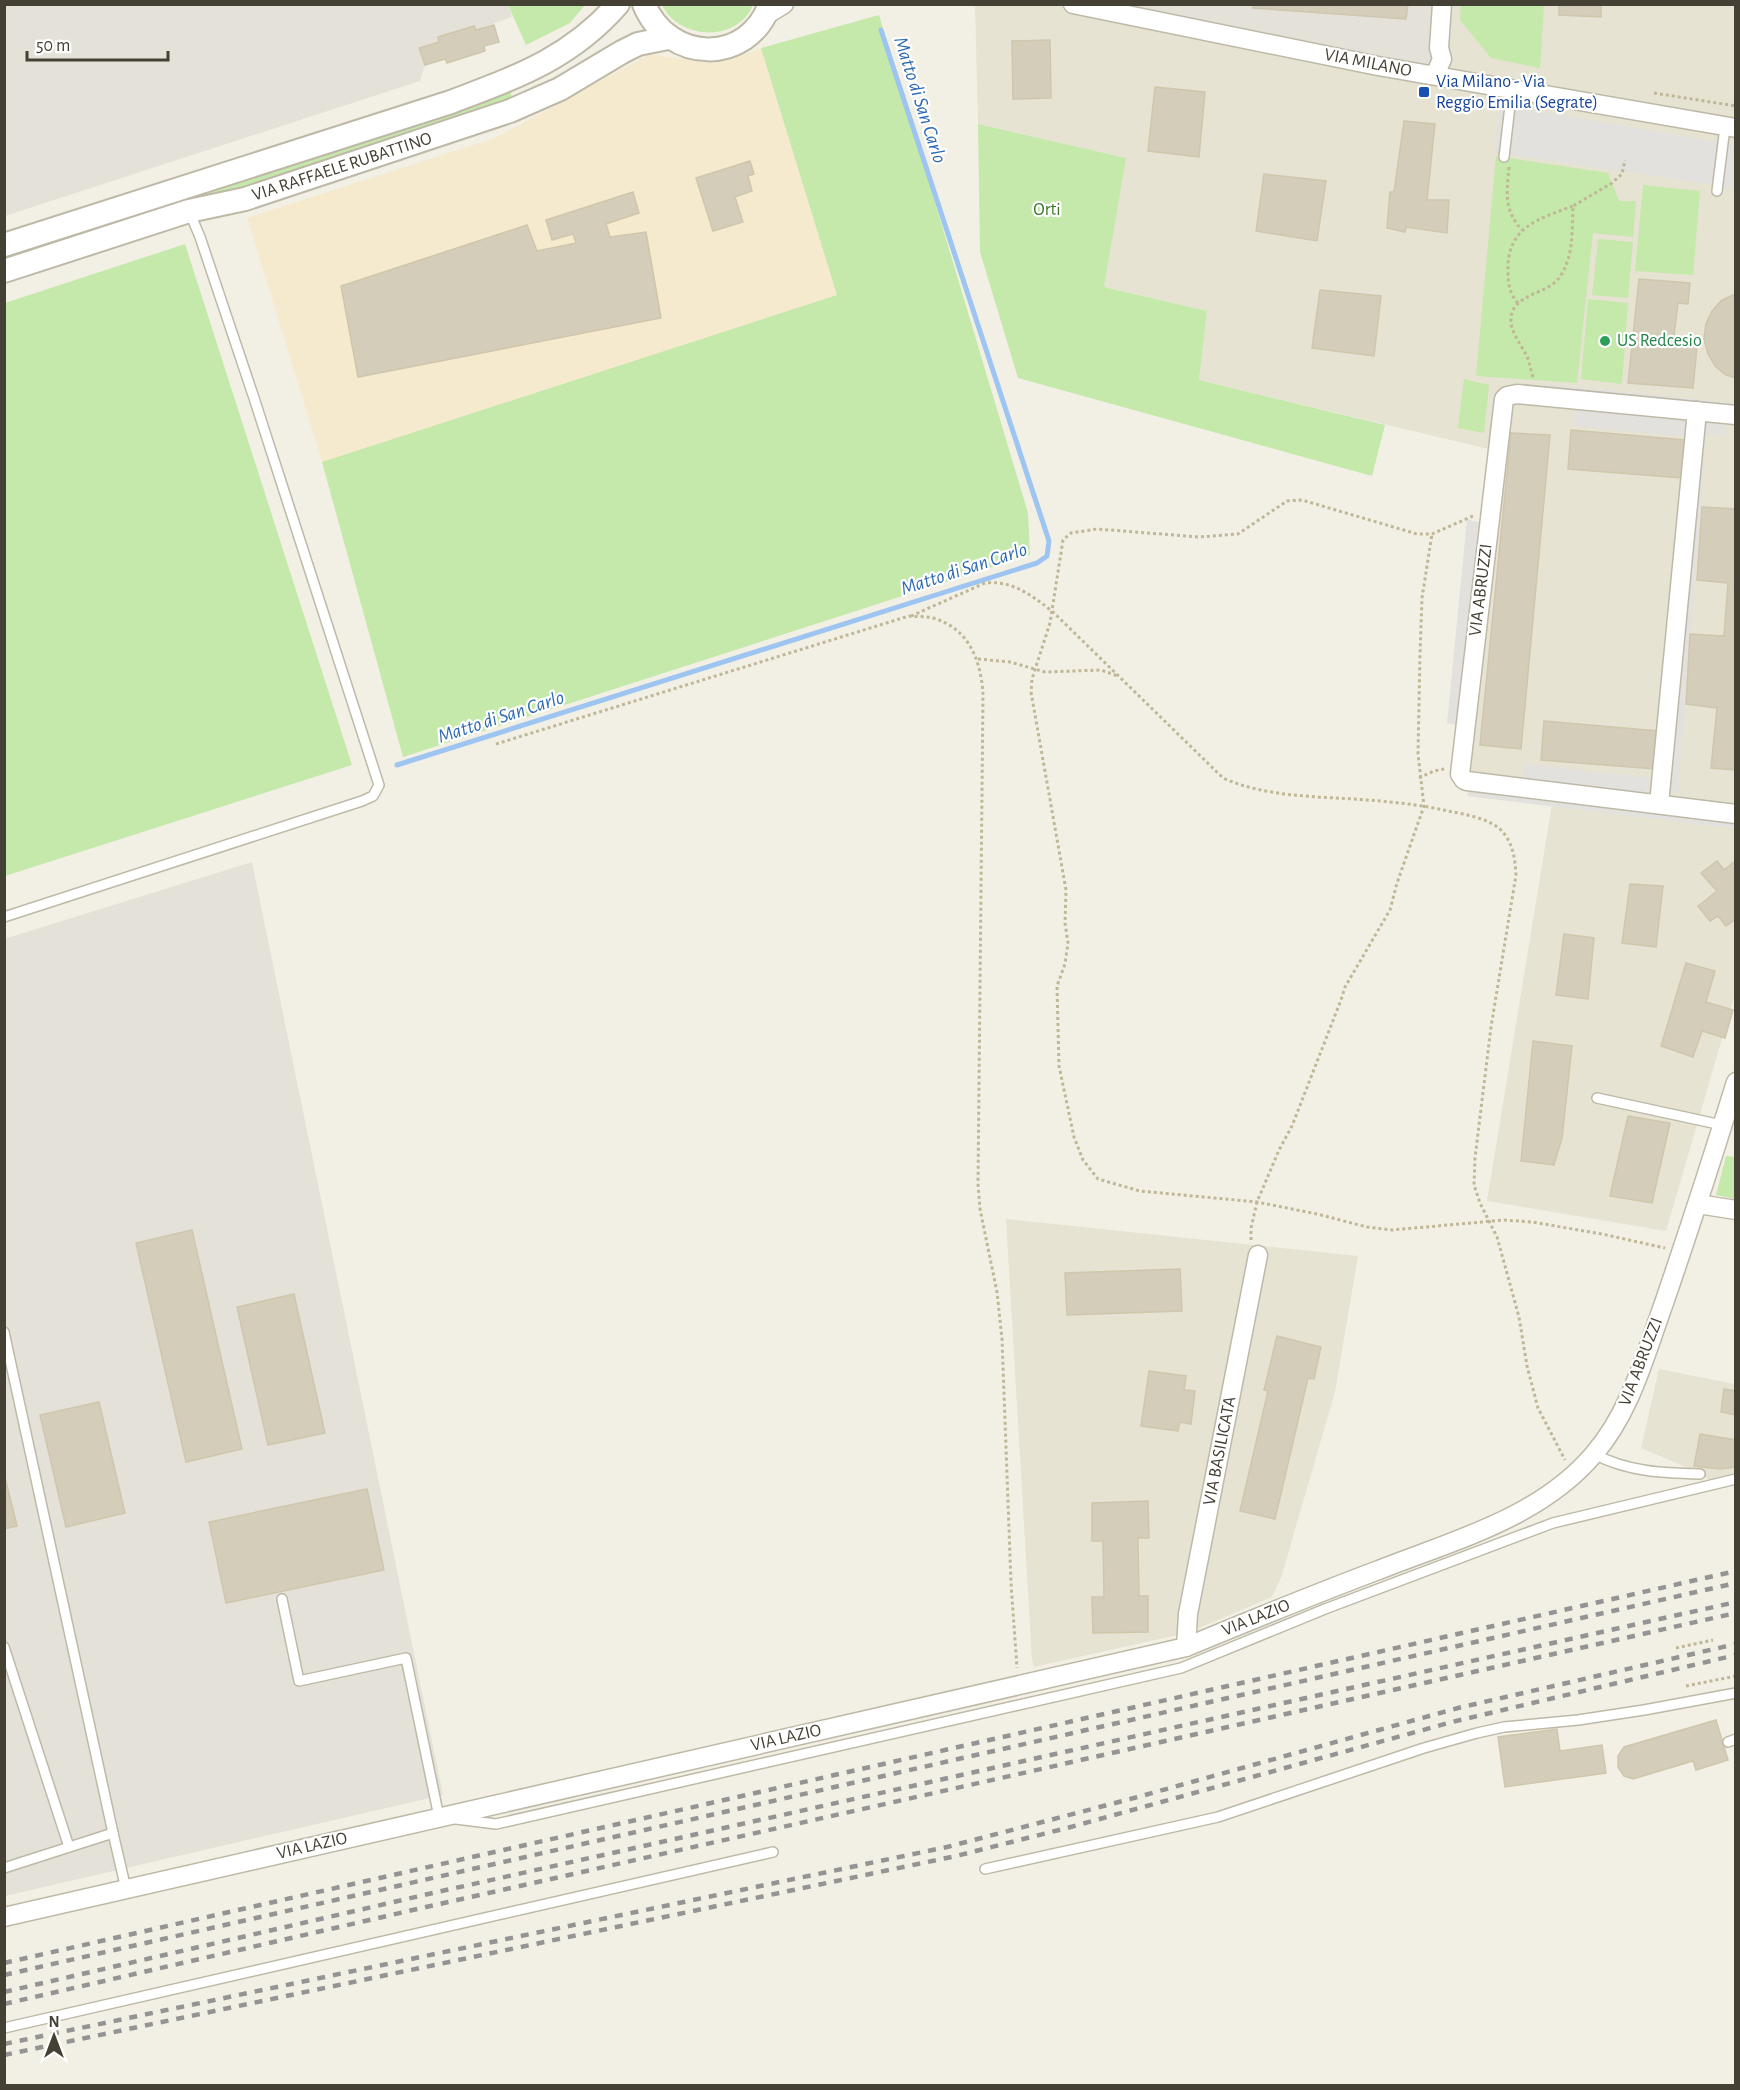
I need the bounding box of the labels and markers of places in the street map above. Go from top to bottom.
place label: Via Milano - Via Reggio Emilia (Segrate) [1436,73,1598,112]
marker: Via Milano - Via Reggio Emilia (Segrate) [1417,85,1431,99]
place label: US Redcesio [1617,332,1702,350]
marker: US Redcesio [1598,334,1612,348]

